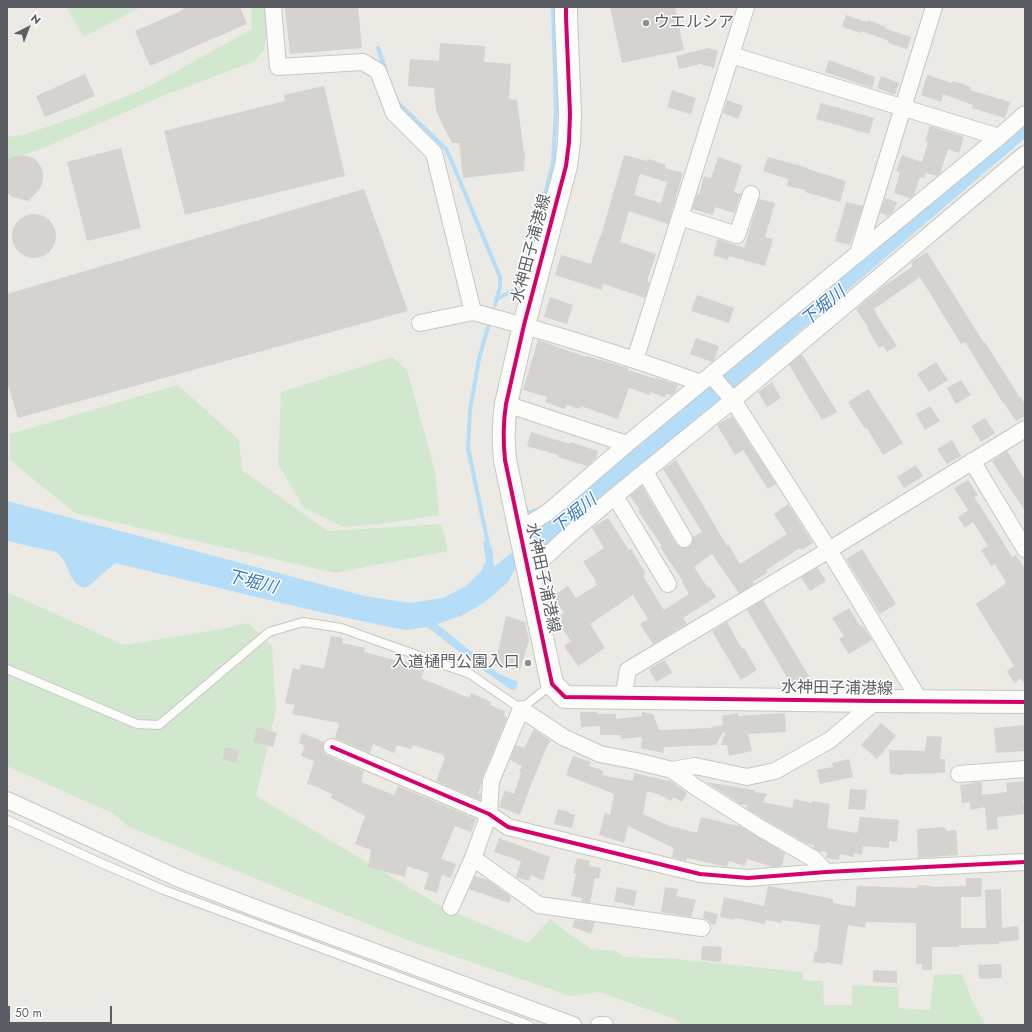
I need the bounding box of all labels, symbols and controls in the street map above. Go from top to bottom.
north arrow [8,8,48,48]
text: N [27,10,45,28]
place label: ウエルシア [654,13,734,33]
marker: ウエルシア [641,18,651,28]
street label: 水神田子浦港線 [508,192,556,306]
water label: 下堀川 [798,283,850,331]
water label: 下堀川 [549,491,601,539]
street label: 水神田子浦港線 [521,521,563,635]
water label: 下堀川 [225,567,279,599]
place label: 入道樋門公園入口 [392,653,520,673]
marker: 入道樋門公園入口 [523,658,533,668]
street label: 水神田子浦港線 [781,678,893,700]
scale bar [10,998,114,1024]
text: 50 m [15,1004,42,1022]

